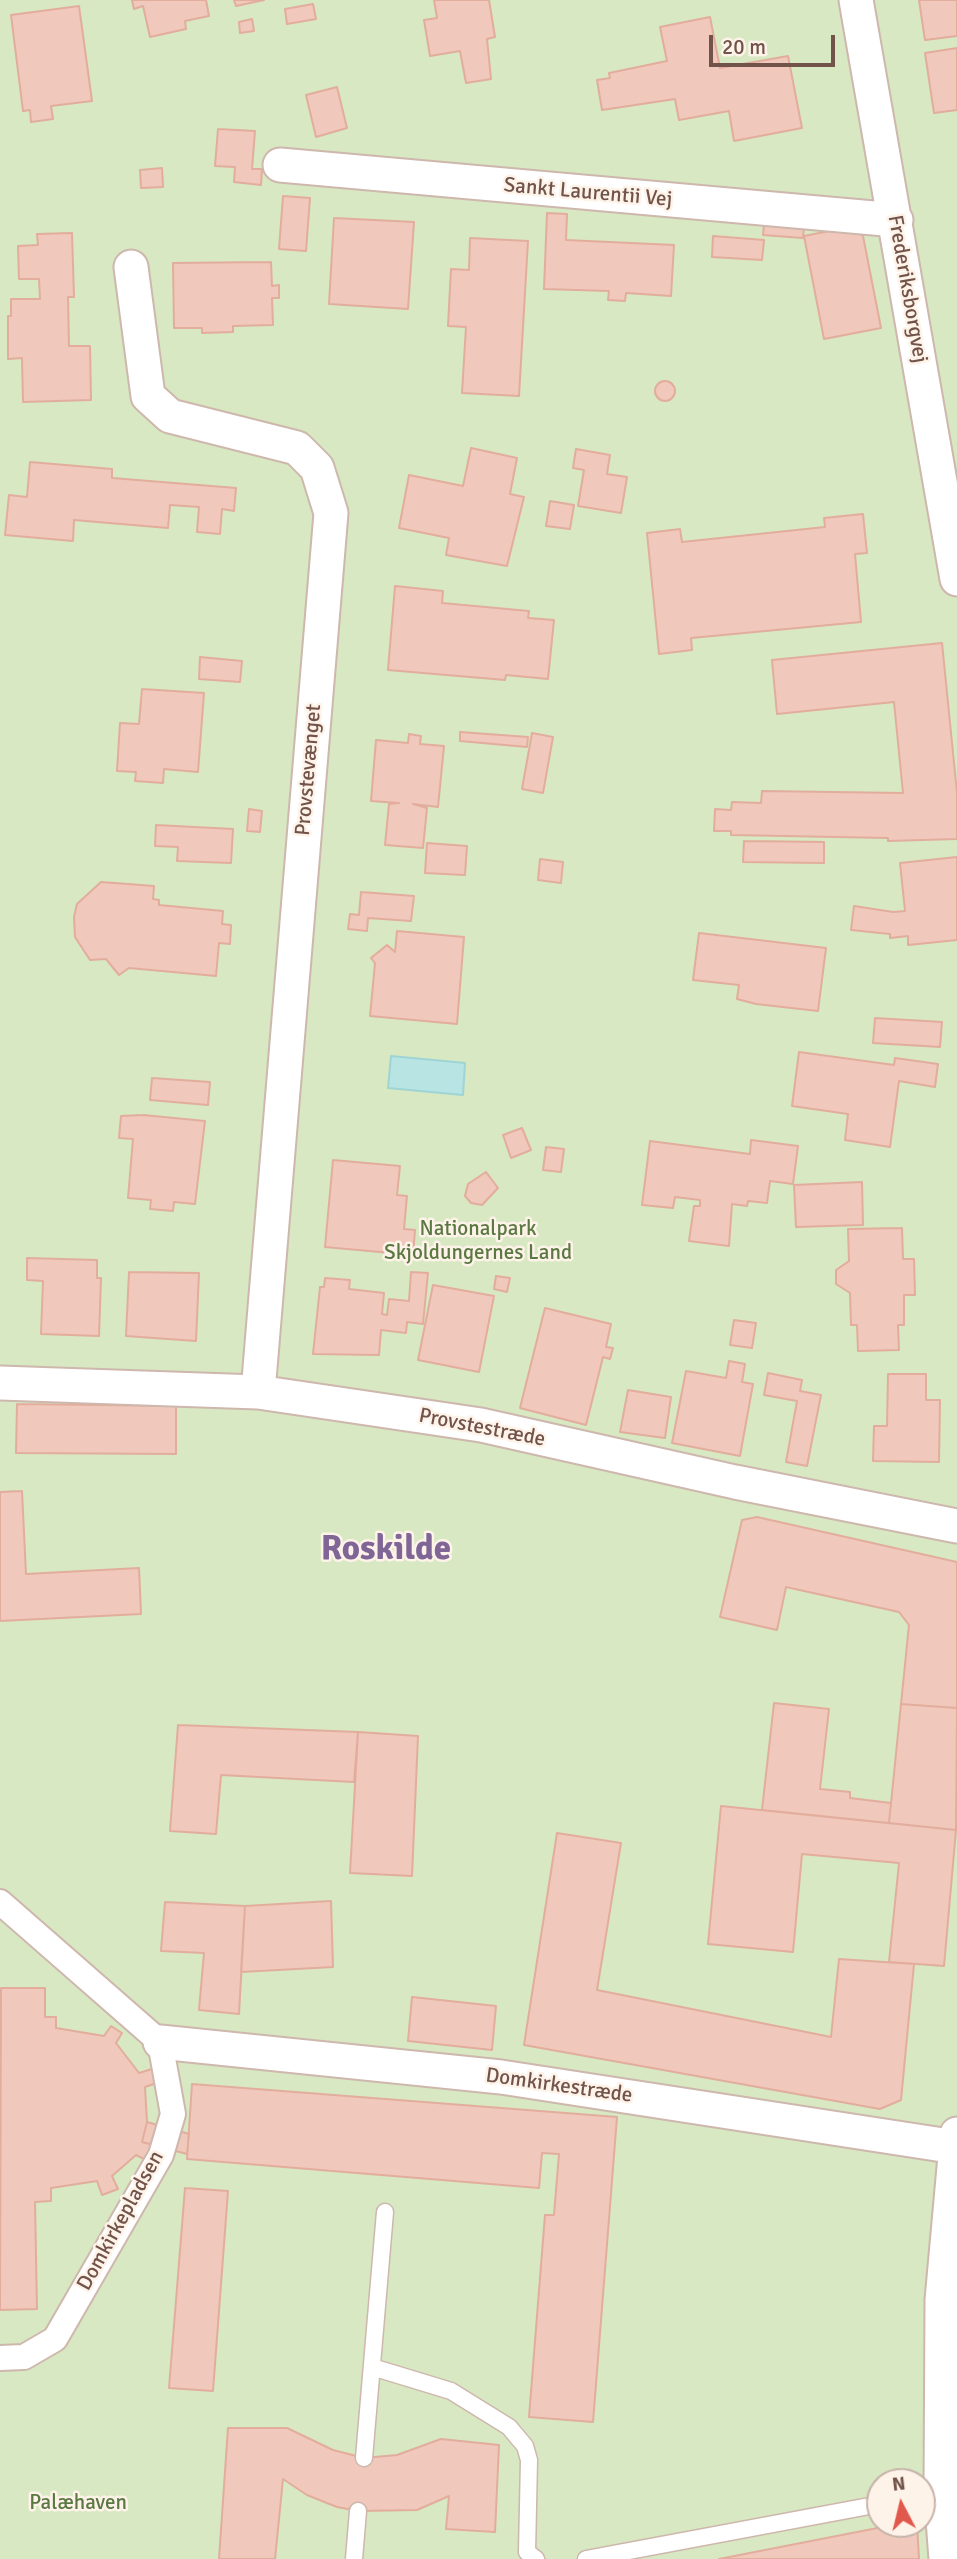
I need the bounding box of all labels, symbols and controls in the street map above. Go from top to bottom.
scale bar [712,21,838,65]
text: 20 m [722,34,766,60]
street label: Sankt Laurentii Vej [503,173,673,213]
street label: Frederiksborgvej [882,213,932,365]
street label: Provstevænget [291,703,327,837]
park label: Nationalpark Skjoldungernes Land [384,1216,572,1266]
street label: Provstestræde [417,1403,547,1453]
district label: Roskilde [321,1529,451,1571]
street label: Domkirkestræde [484,2063,634,2109]
street label: Domkirkepladsen [72,2147,170,2295]
north arrow [866,2468,936,2538]
text: N [891,2471,907,2497]
park label: Palæhaven [29,2490,127,2516]

